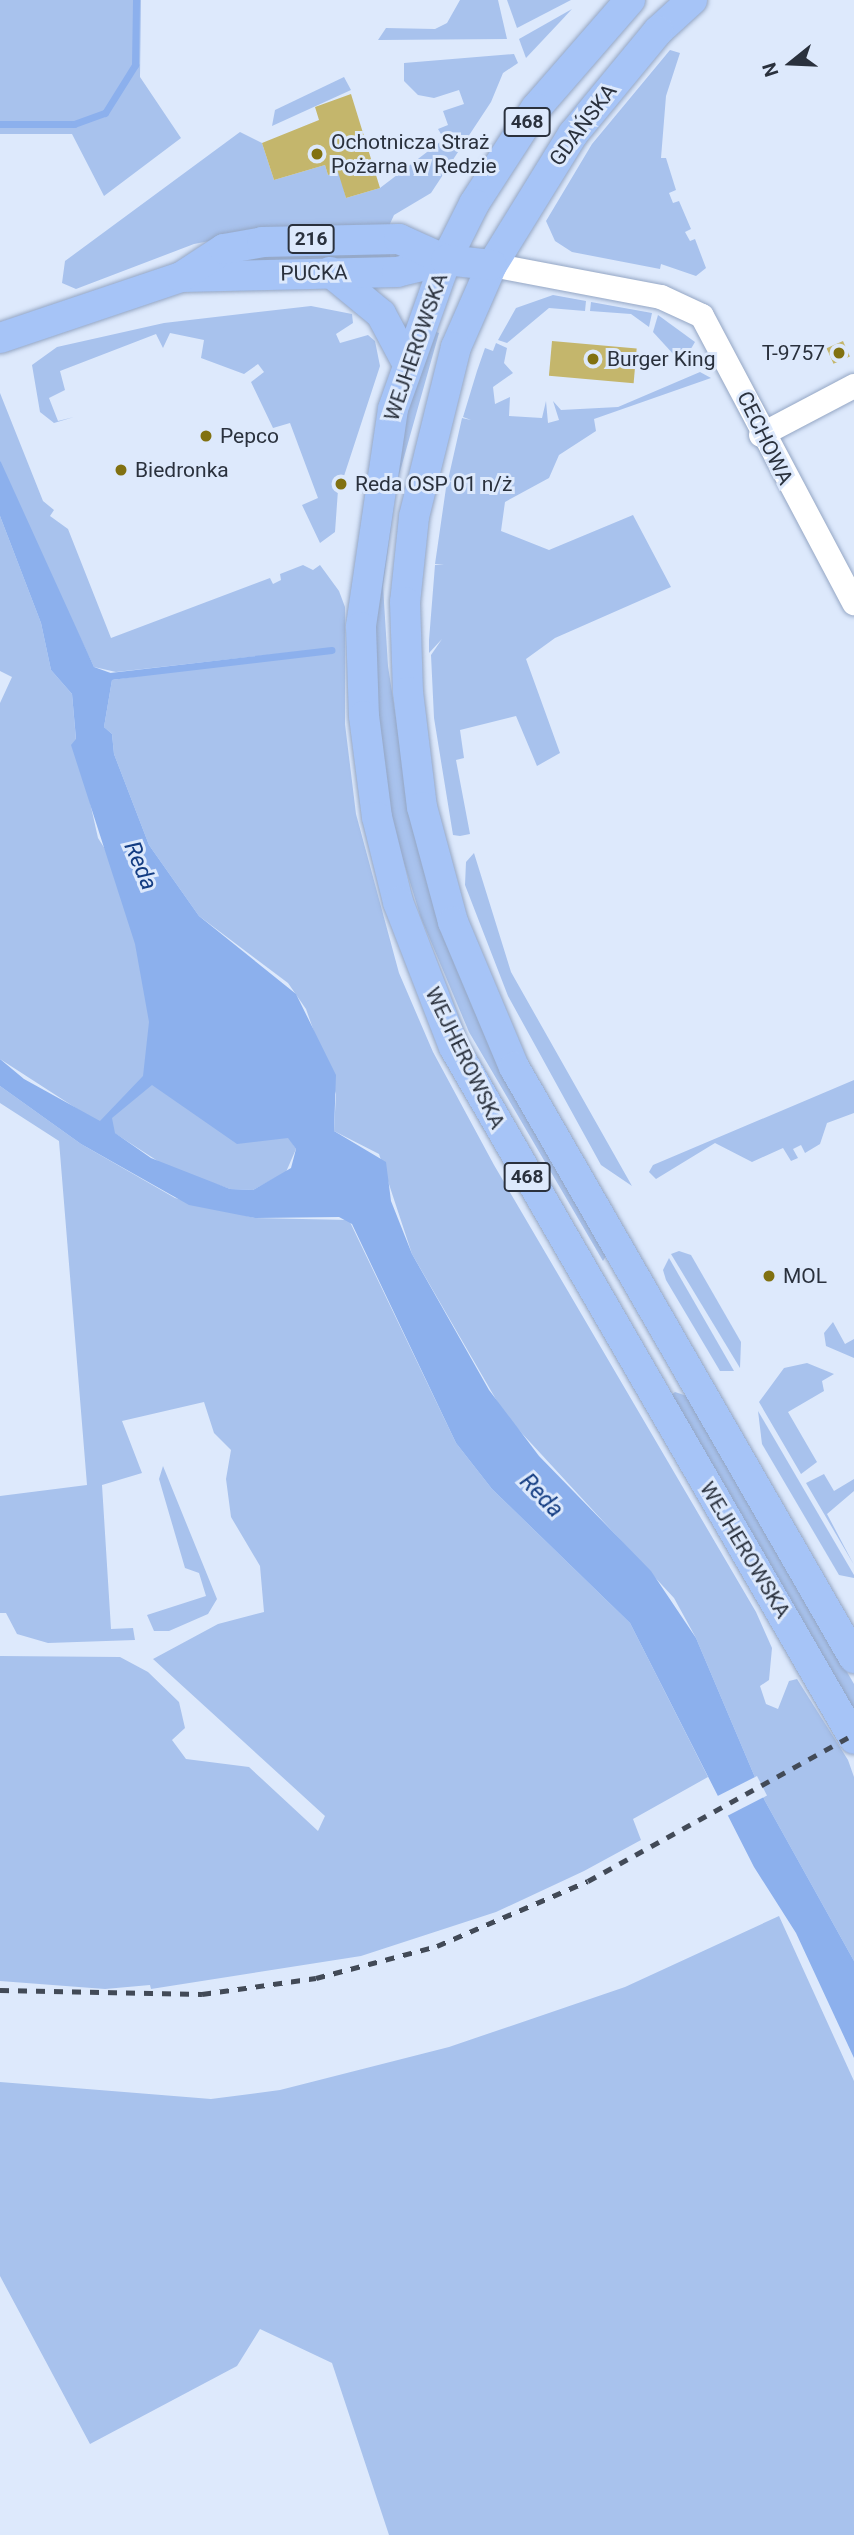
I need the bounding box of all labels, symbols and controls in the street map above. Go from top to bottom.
north arrow [756,28,826,98]
text: N [758,60,784,80]
street label: GDAŃSKA [544,79,622,171]
road number: 468 [503,106,552,138]
place label: Ochotnicza Straż Pożarna w Redzie [331,129,497,179]
marker: Ochotnicza Straż Pożarna w Redzie [309,146,325,162]
road number: 216 [286,224,336,255]
street label: PUCKA [280,260,348,286]
street label: WEJHEROWSKA [379,270,453,424]
place label: T-9757 [762,340,825,366]
marker: T-9757 [831,345,847,361]
place label: Burger King [607,346,716,372]
marker: Burger King [585,351,601,367]
street label: CECHOWA [732,387,798,489]
place label: Pepco [220,423,279,449]
marker: Pepco [198,428,214,444]
place label: Biedronka [135,457,229,483]
marker: Biedronka [113,462,129,478]
place label: Reda OSP 01 n/ż [355,471,512,497]
marker: Reda OSP 01 n/ż [333,476,349,492]
water label: Reda [117,837,163,895]
street label: WEJHEROWSKA [420,983,510,1133]
road number: 468 [503,1162,552,1192]
place label: MOL [783,1263,827,1289]
marker: MOL [761,1268,777,1284]
water label: Reda [514,1468,568,1524]
street label: WEJHEROWSKA [694,1477,796,1623]

